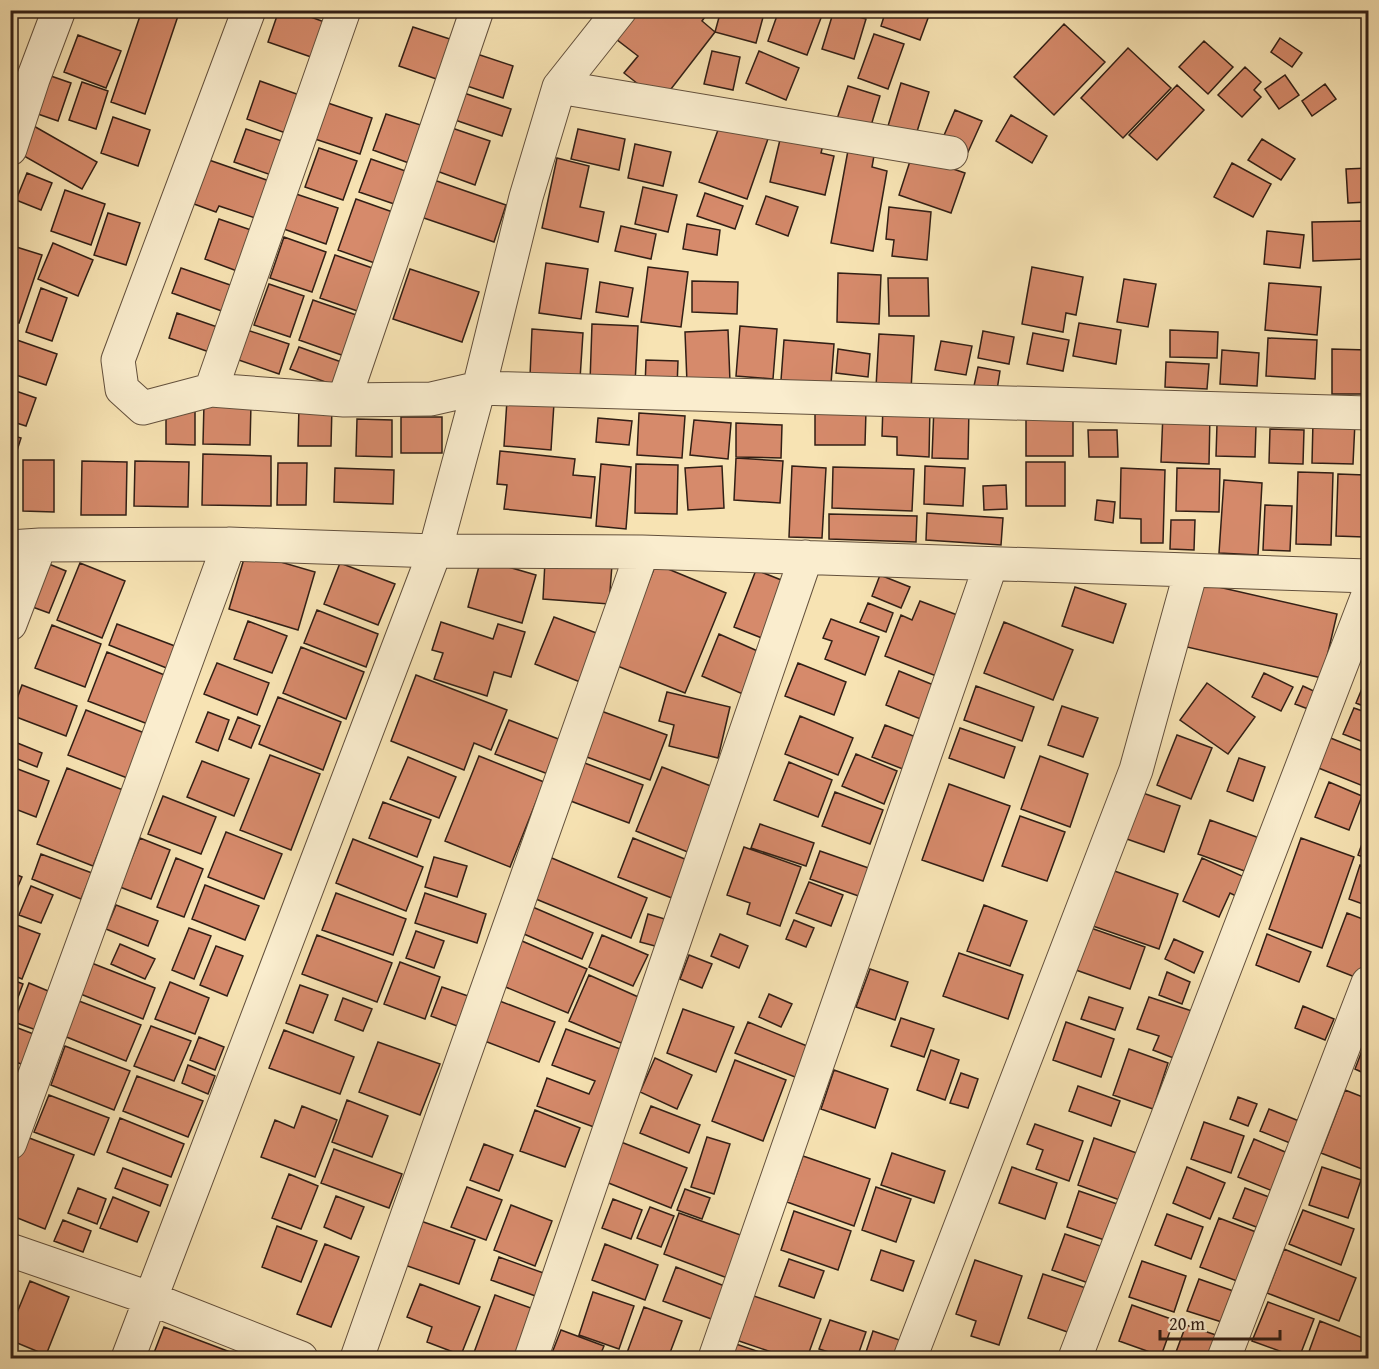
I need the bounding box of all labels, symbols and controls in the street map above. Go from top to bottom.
scale bar [1160,1303,1280,1341]
text: 20 m [1169,1310,1205,1337]

